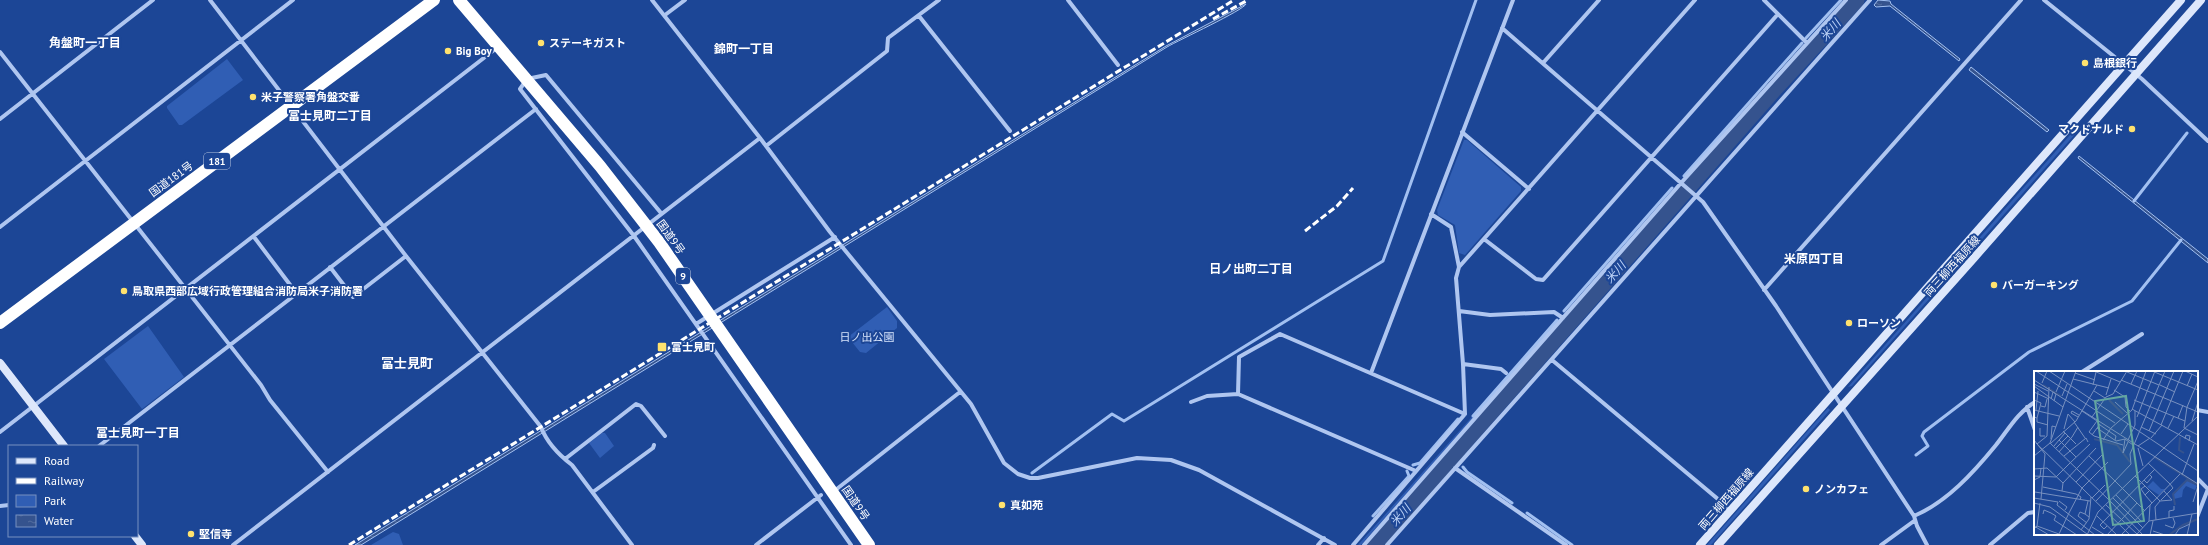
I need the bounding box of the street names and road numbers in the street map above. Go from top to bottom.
road number: 181 [204,153,230,169]
street label: 国道181号 [146,158,196,200]
street label: 国道9号 [654,217,688,257]
street label: 両三柳西福原線 [1921,233,1983,299]
road number: 9 [676,268,690,284]
street label: 両三柳西福原線 [1695,465,1757,533]
street label: 国道9号 [839,483,873,523]

